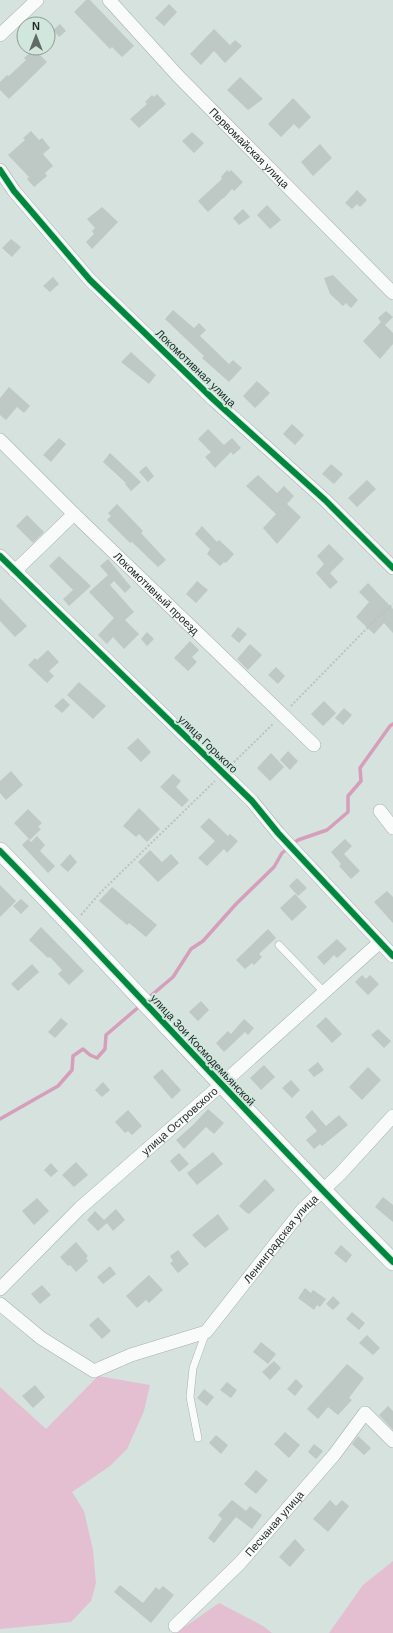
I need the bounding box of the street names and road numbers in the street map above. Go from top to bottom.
street label: Первомайская улица [207,105,292,191]
street label: Локомотивная улица [154,327,239,410]
street label: Локомотивный проезд [111,550,202,637]
street label: улица Горького [176,713,240,775]
street label: улица Зои Космодемьянской [148,992,258,1108]
street label: улица Островского [139,1085,220,1157]
street label: Ленинградская улица [241,1192,321,1285]
street label: Песчаная улица [243,1488,307,1559]

